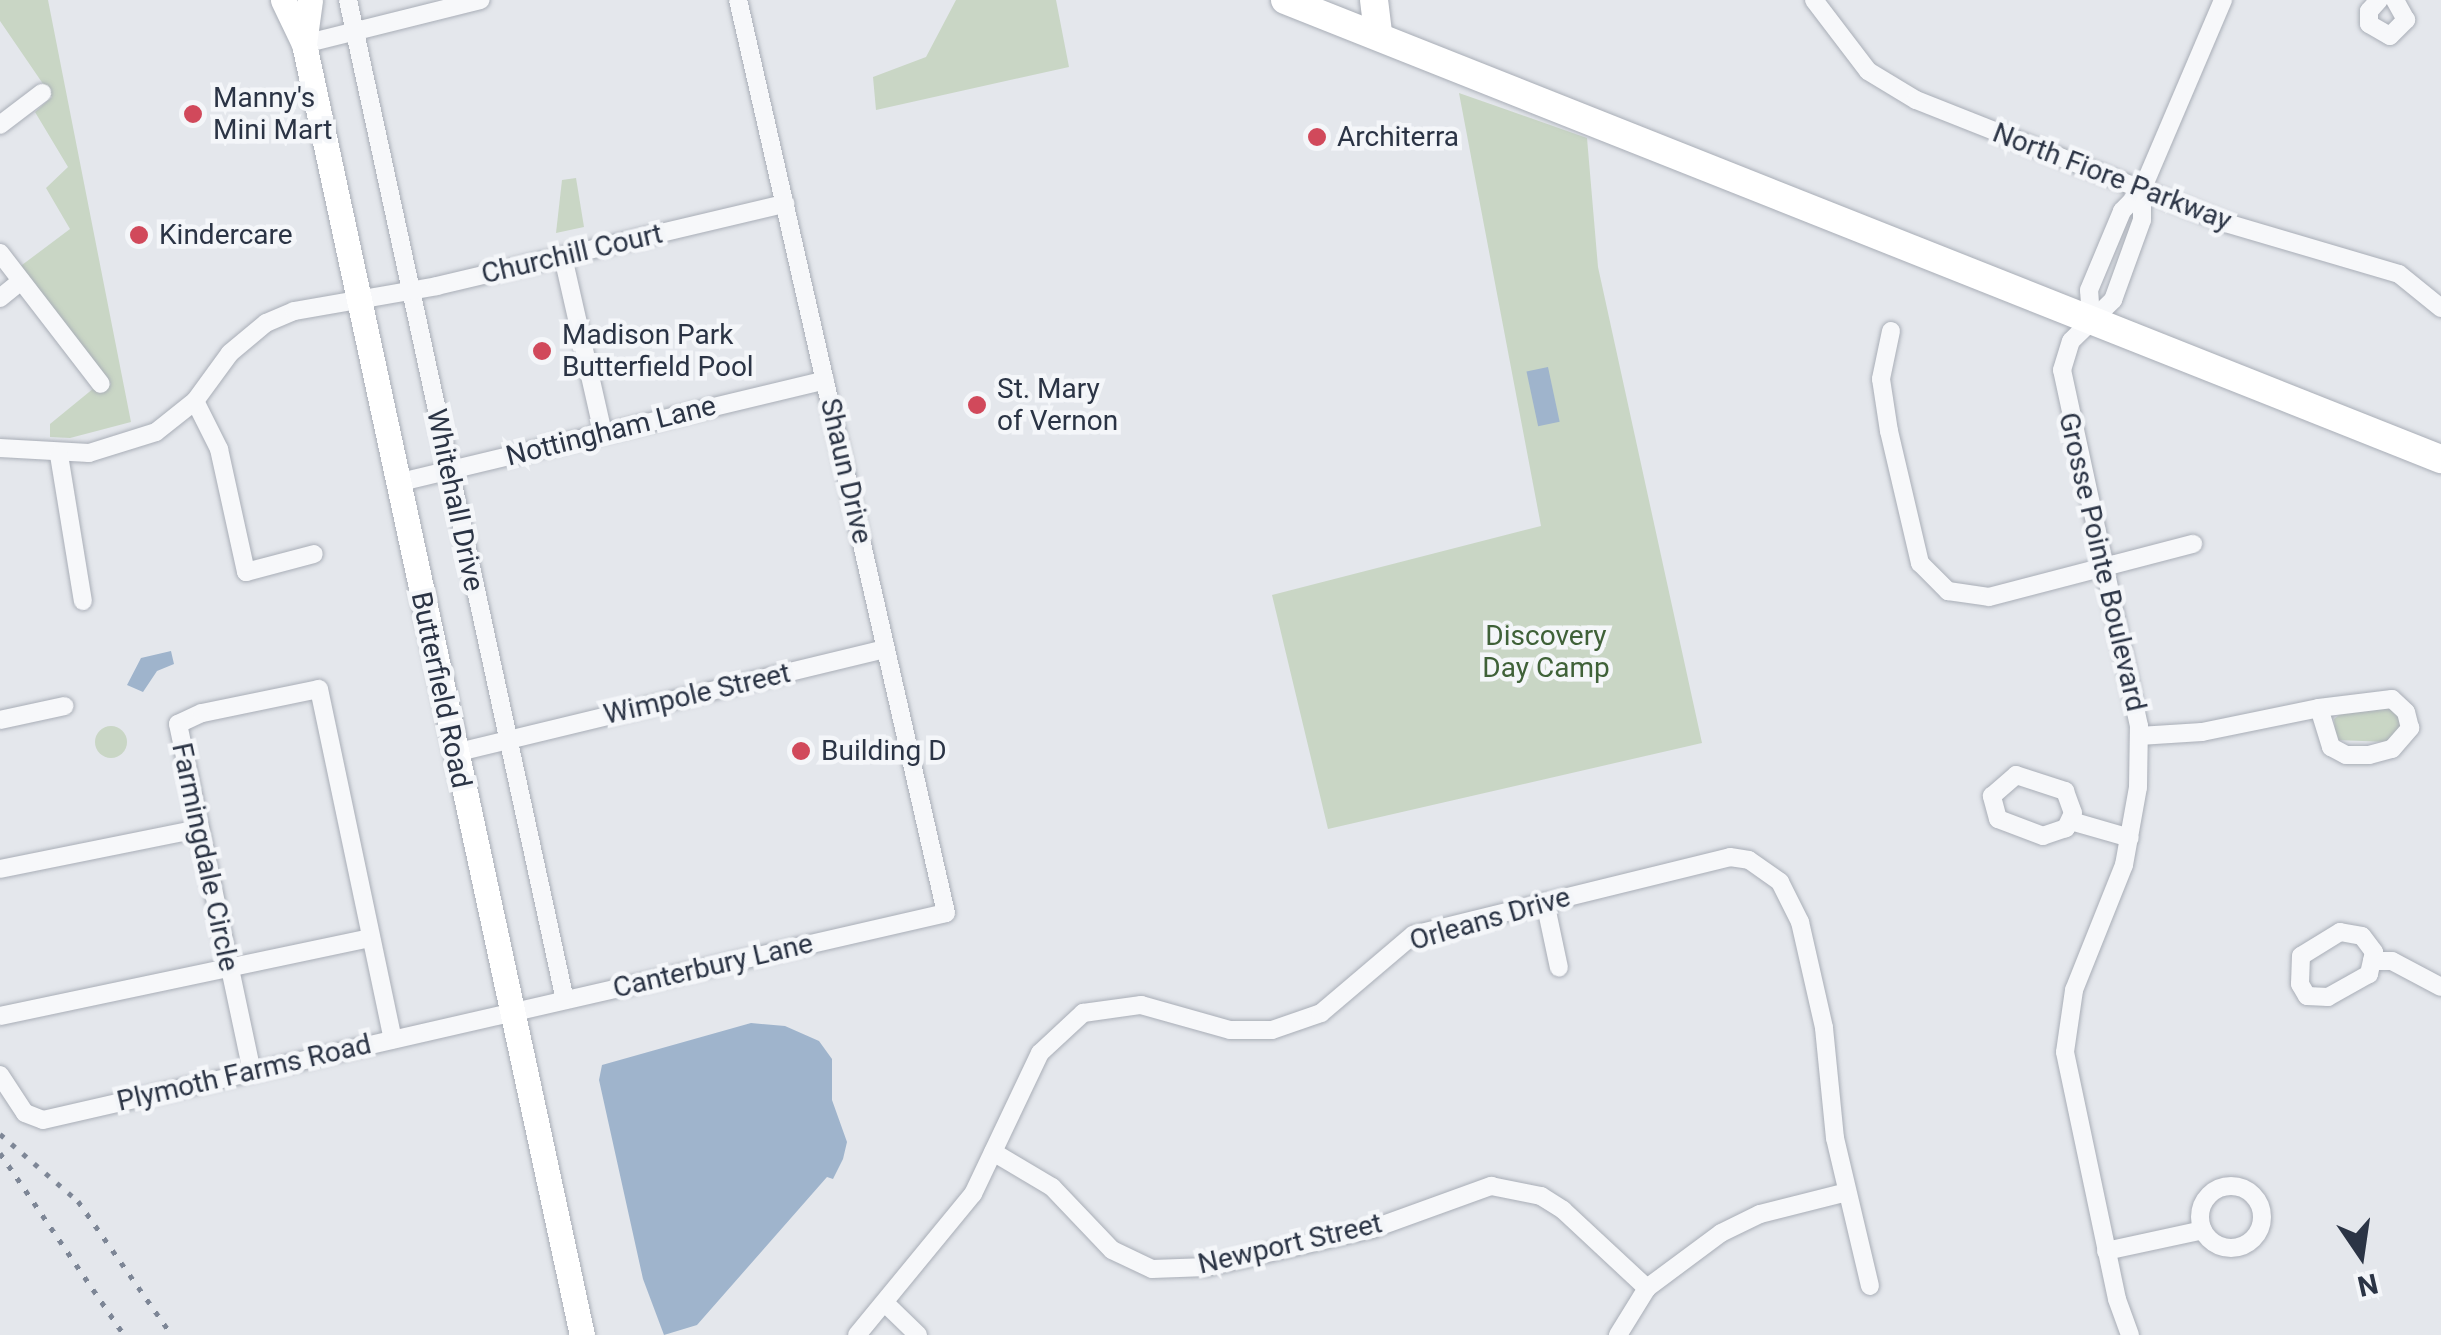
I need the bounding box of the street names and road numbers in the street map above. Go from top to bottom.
street label: North Fiore Parkway [1988,116,2236,238]
street label: Churchill Court [478,217,666,291]
street label: Nottingham Lane [503,389,719,473]
street label: Shaun Drive [813,395,879,547]
street label: Whitehall Drive [419,406,491,594]
street label: Grosse Pointe Boulevard [2051,409,2153,715]
street label: Butterfield Road [404,589,478,791]
street label: Wimpole Street [600,656,794,732]
street label: Farmingdale Circle [164,740,246,974]
street label: Orleans Drive [1406,880,1574,958]
street label: Canterbury Lane [610,927,816,1005]
street label: Plymoth Farms Road [114,1027,374,1119]
street label: Newport Street [1195,1207,1385,1281]

